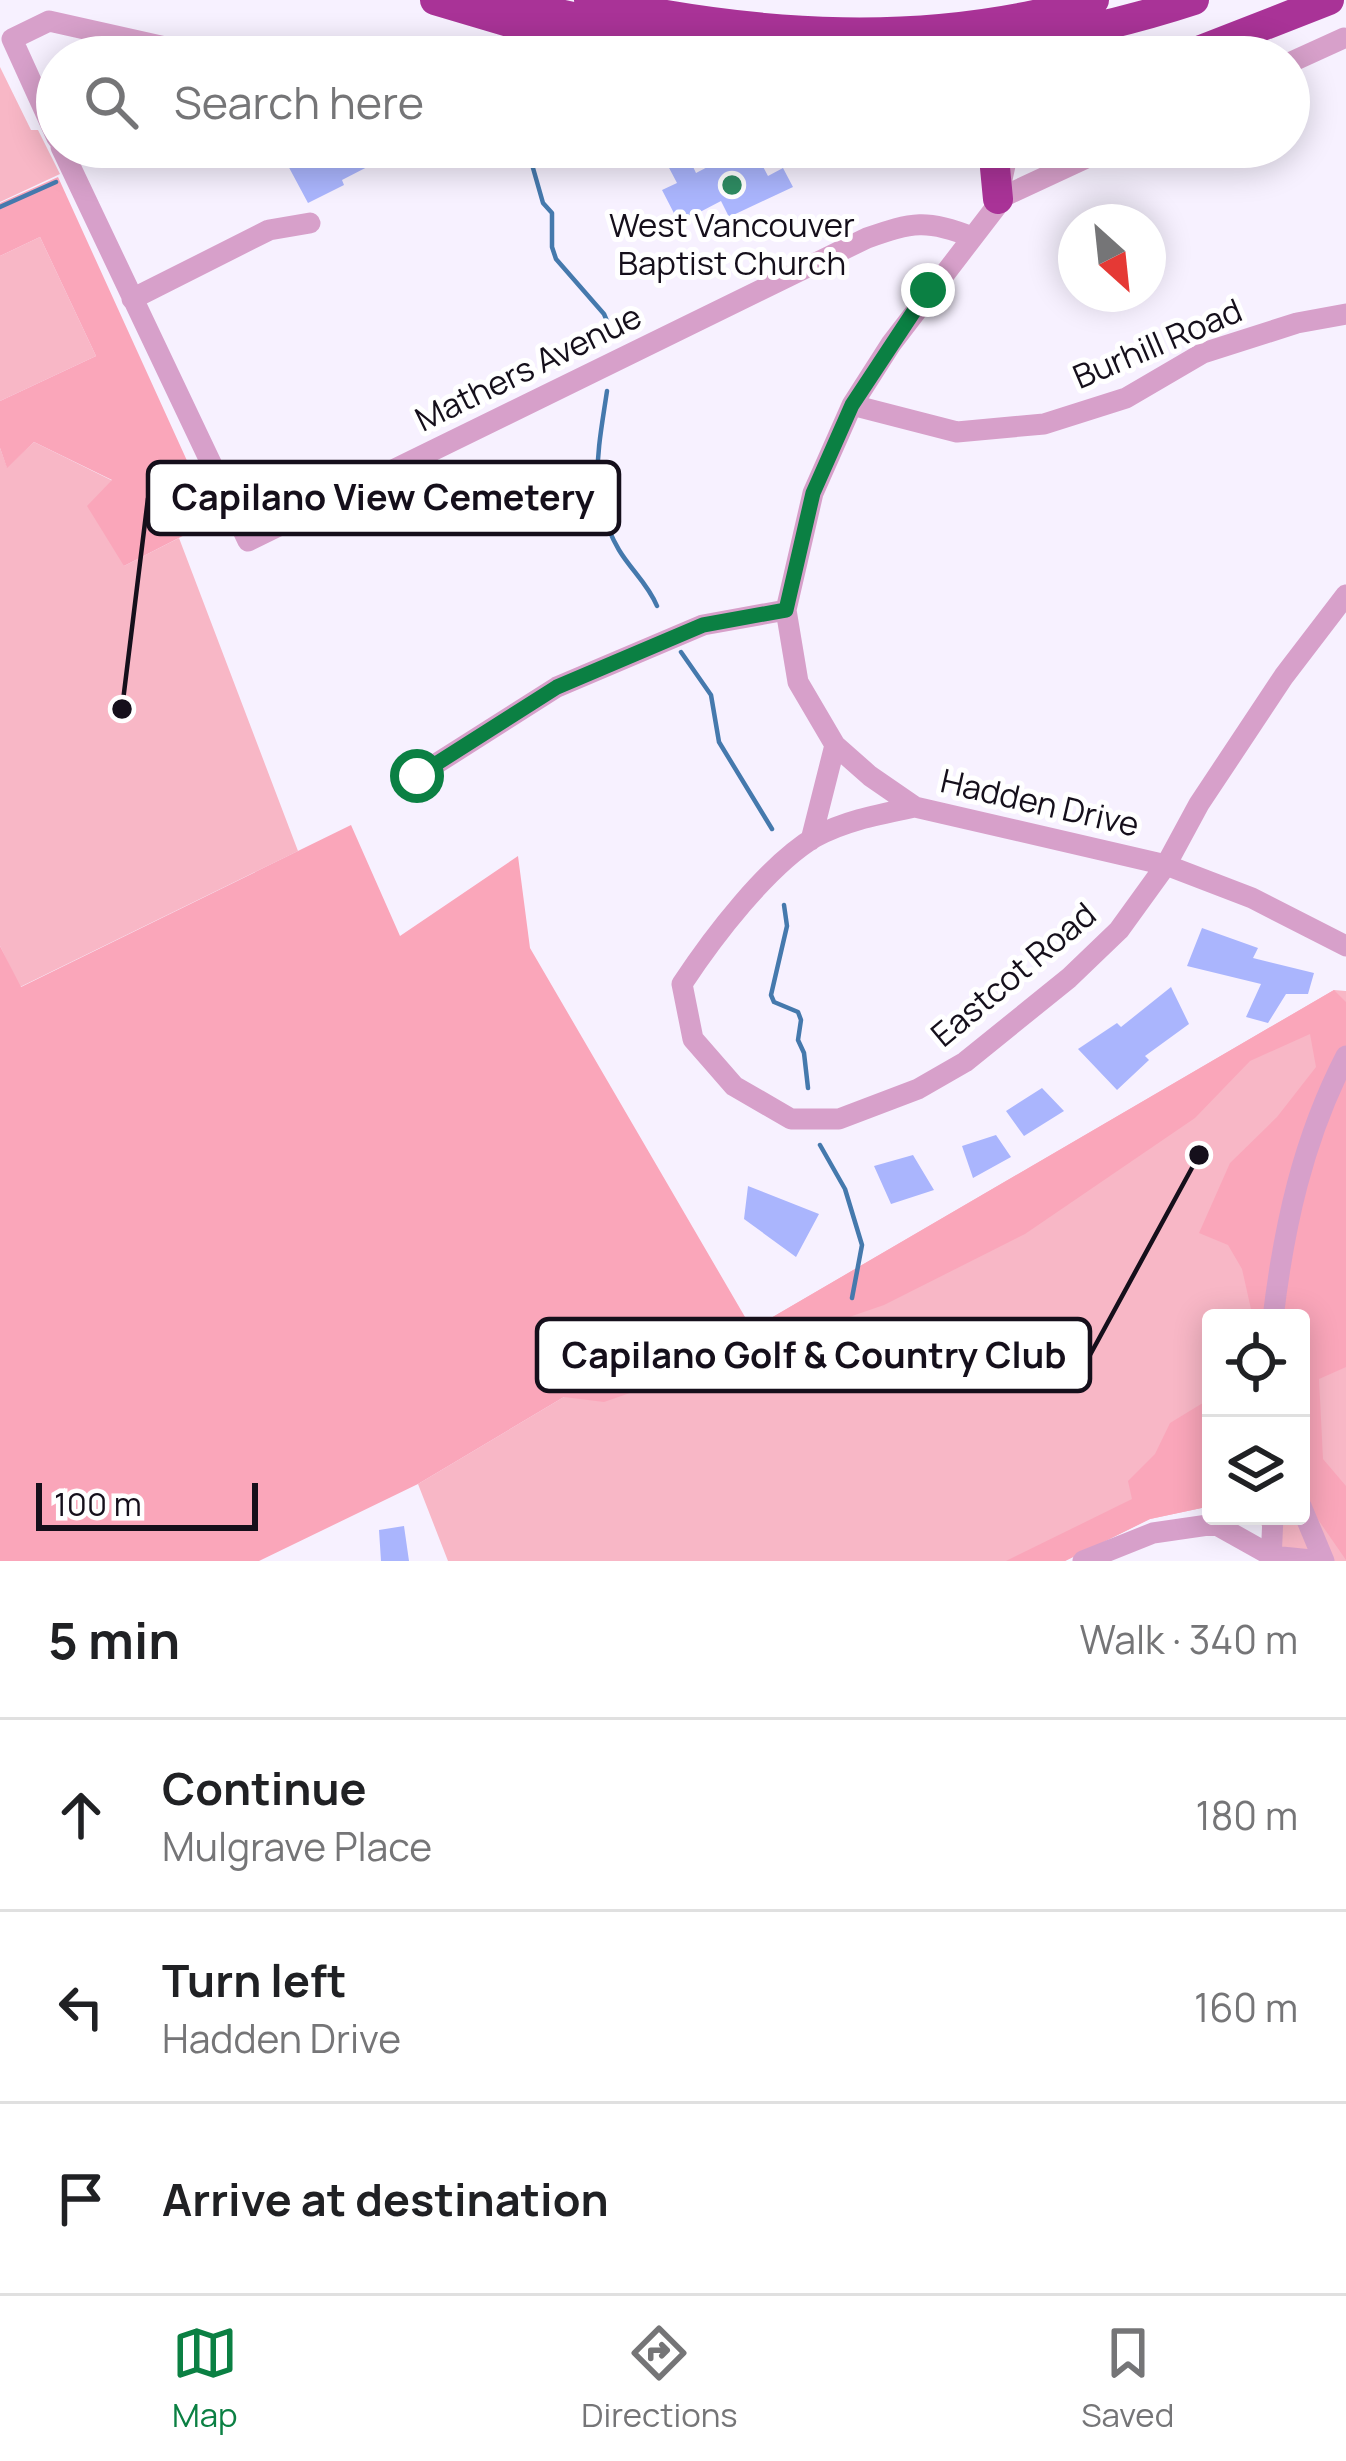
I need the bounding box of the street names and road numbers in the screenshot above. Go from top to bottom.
street label: Burhill Road [1066,287,1248,399]
street label: Mathers Avenue [407,293,649,441]
street label: Hadden Drive [936,757,1144,847]
street label: Eastcot Road [921,892,1105,1056]

